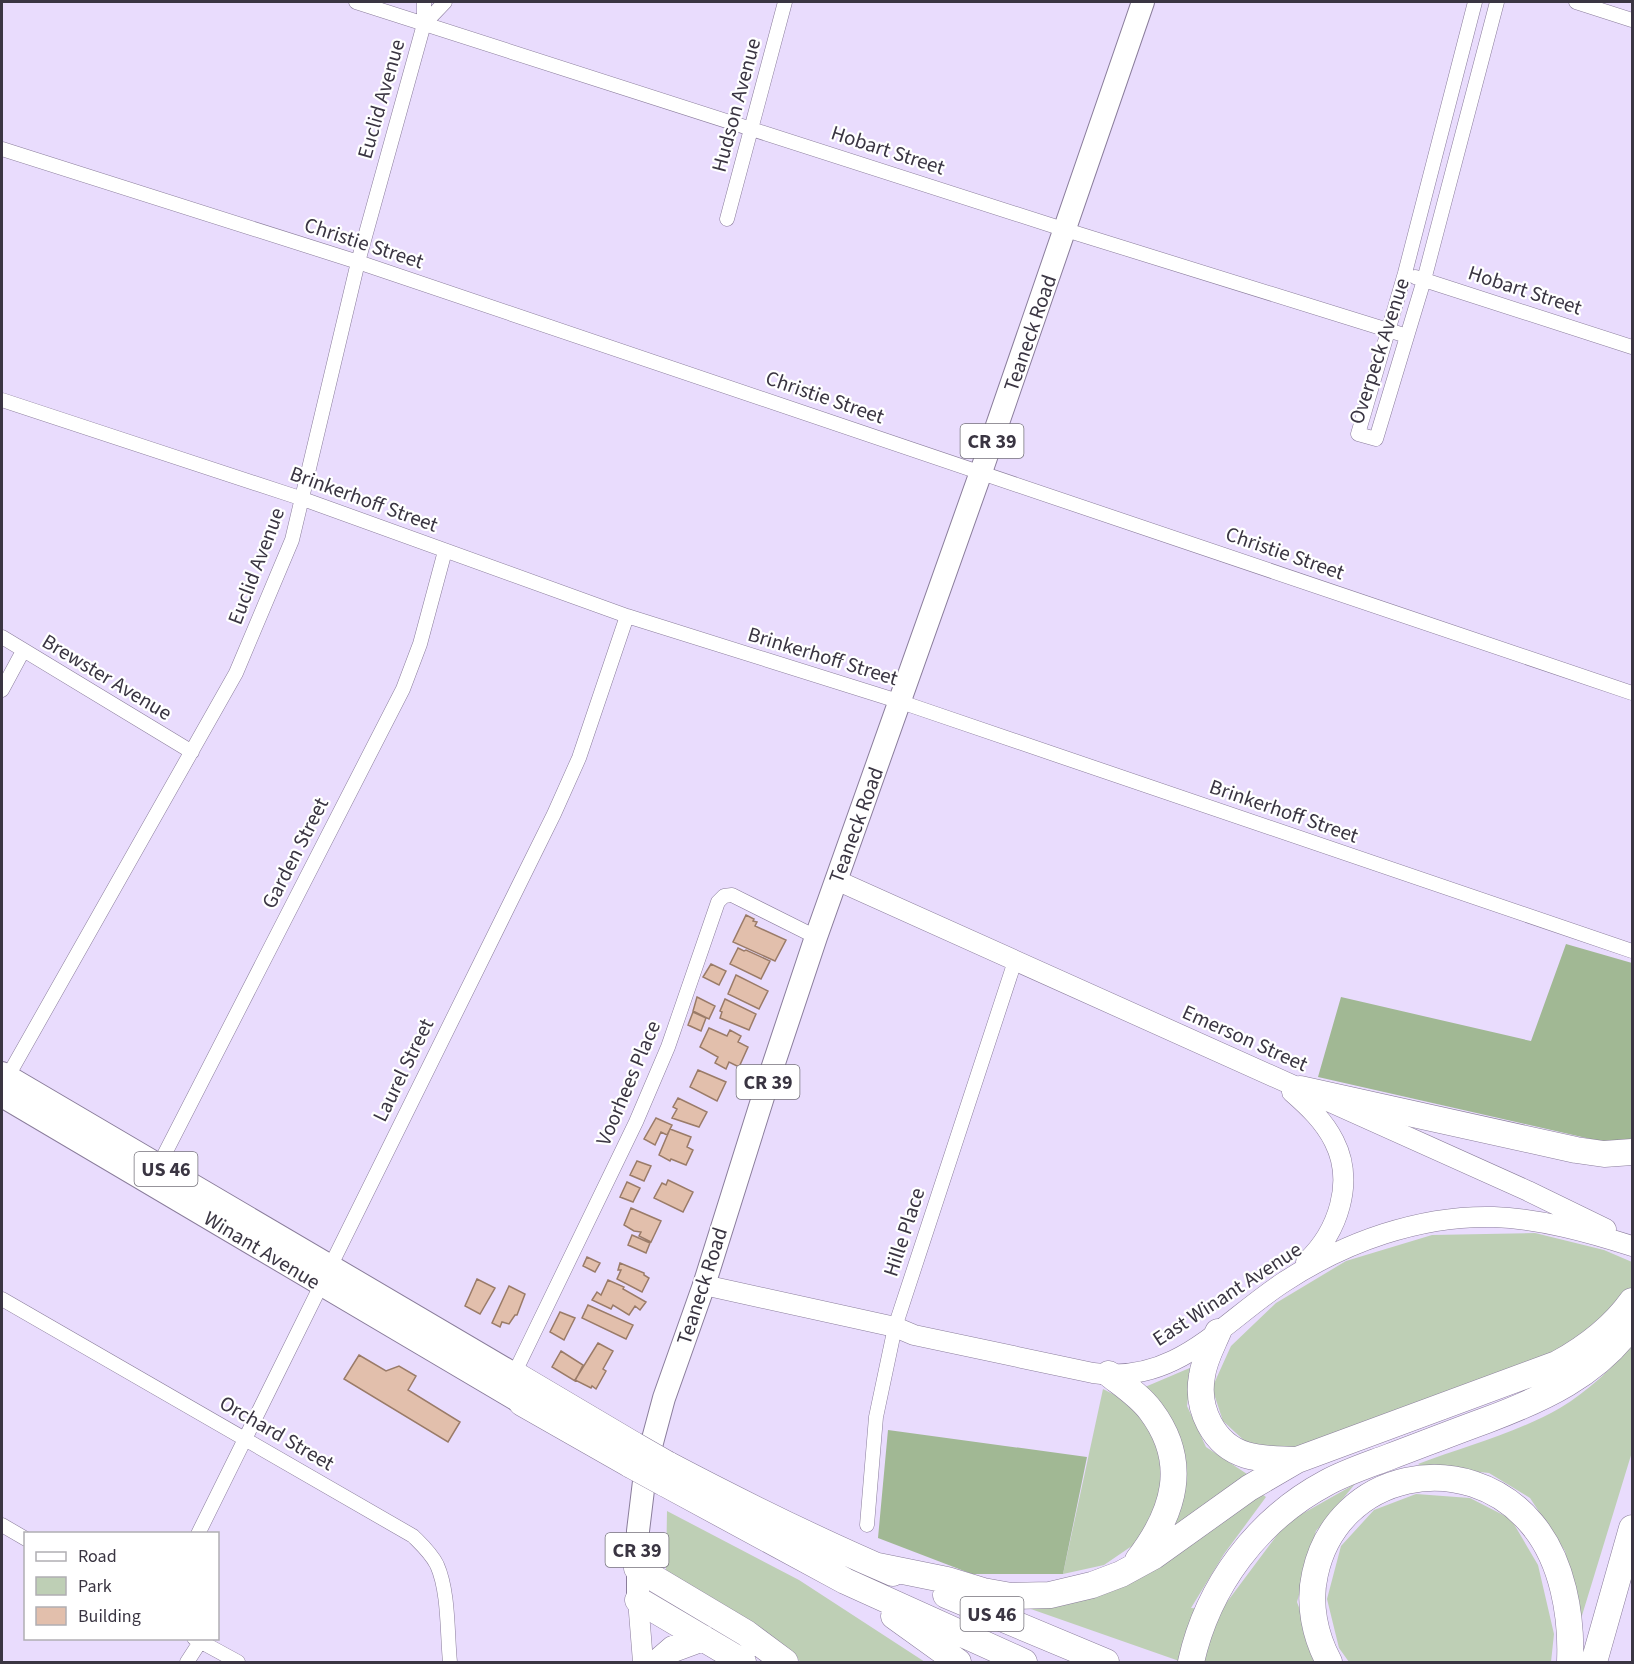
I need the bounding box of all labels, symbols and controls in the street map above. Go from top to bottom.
street label: Hudson Avenue [704,35,768,175]
street label: Euclid Avenue [350,36,412,162]
street label: Hobart Street [827,117,949,183]
street label: Christie Street [301,210,427,276]
street label: Hobart Street [1464,257,1586,323]
street label: Teaneck Road [996,271,1064,395]
street label: Overpeck Avenue [1341,274,1417,428]
street label: Christie Street [762,363,888,431]
road number: CR 39 [960,424,1024,458]
street label: Brinkerhoff Street [286,458,442,540]
street label: Euclid Avenue [220,503,292,629]
street label: Christie Street [1222,519,1348,587]
street label: Brinkerhoff Street [744,619,902,693]
street label: Brewster Avenue [36,626,178,728]
street label: Teaneck Road [821,763,891,887]
street label: Brinkerhoff Street [1206,771,1362,851]
street label: Garden Street [254,792,336,914]
street label: Emerson Street [1177,997,1313,1079]
street label: Laurel Street [365,1013,441,1127]
street label: Voorhees Place [588,1016,668,1150]
road number: CR 39 [736,1065,800,1099]
road number: US 46 [134,1152,198,1186]
street label: Hille Place [876,1184,932,1280]
street label: Winant Avenue [198,1203,326,1297]
street label: Teaneck Road [669,1223,735,1349]
street label: East Winant Avenue [1146,1234,1308,1354]
street label: Orchard Street [214,1388,340,1478]
legend [24,1532,219,1640]
road number: CR 39 [606,1533,668,1567]
text: Road [78,1544,117,1569]
text: Park [78,1574,112,1599]
road number: US 46 [960,1597,1024,1631]
text: Building [78,1604,141,1629]

